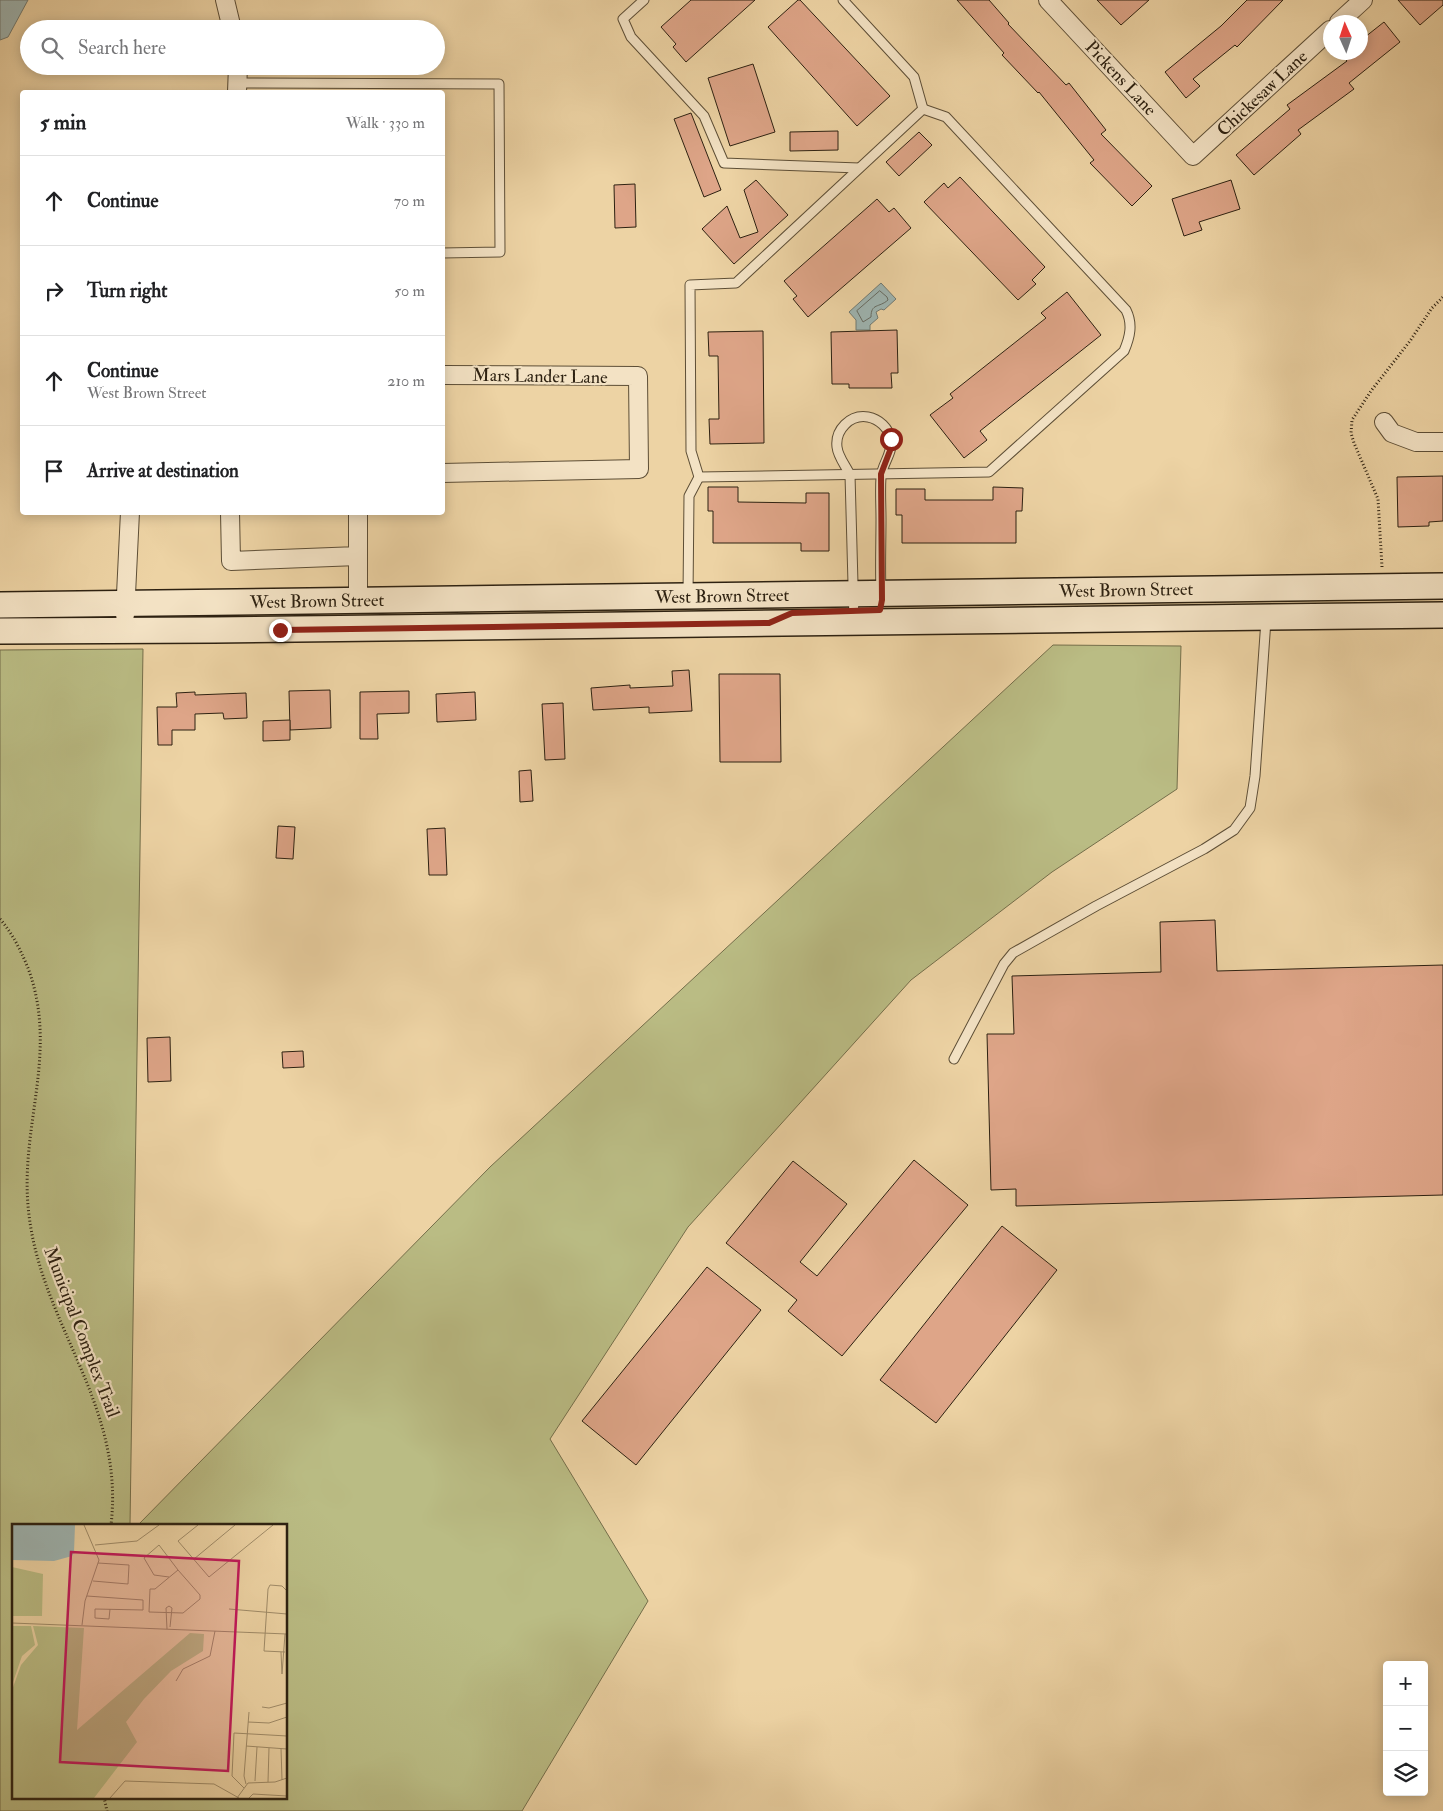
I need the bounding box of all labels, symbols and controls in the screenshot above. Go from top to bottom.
north arrow [1323,15,1368,60]
search box [20,20,445,75]
icon: search [38,34,66,62]
text: Search here [78,36,166,60]
street label: Pickens Lane [1080,36,1162,121]
street label: Chickesaw Lane [1212,45,1313,141]
text: 5 min [40,109,86,136]
text: Walk · 330 m [346,113,425,133]
icon: ahead [40,187,68,215]
text: Continue [87,189,158,213]
text: 70 m [394,191,425,211]
icon: right [40,277,68,305]
text: Turn right [87,279,167,303]
text: 50 m [394,281,425,301]
text: Continue [87,359,158,383]
street label: Mars Lander Lane [472,364,608,389]
icon: ahead [40,367,68,395]
text: 210 m [387,371,425,391]
text: West Brown Street [87,383,207,403]
route start [880,428,903,451]
icon: arrive [40,457,68,485]
text: Arrive at destination [87,459,239,483]
street label: West Brown Street [1058,578,1194,603]
street label: West Brown Street [654,584,790,609]
street label: West Brown Street [249,589,385,614]
route end [269,619,292,642]
street label: Municipal Complex Trail [38,1244,125,1421]
inset map [12,1524,288,1798]
map controls [1383,1661,1428,1796]
button: + [1383,1661,1428,1706]
button: − [1383,1706,1428,1751]
button: layers [1383,1751,1428,1796]

